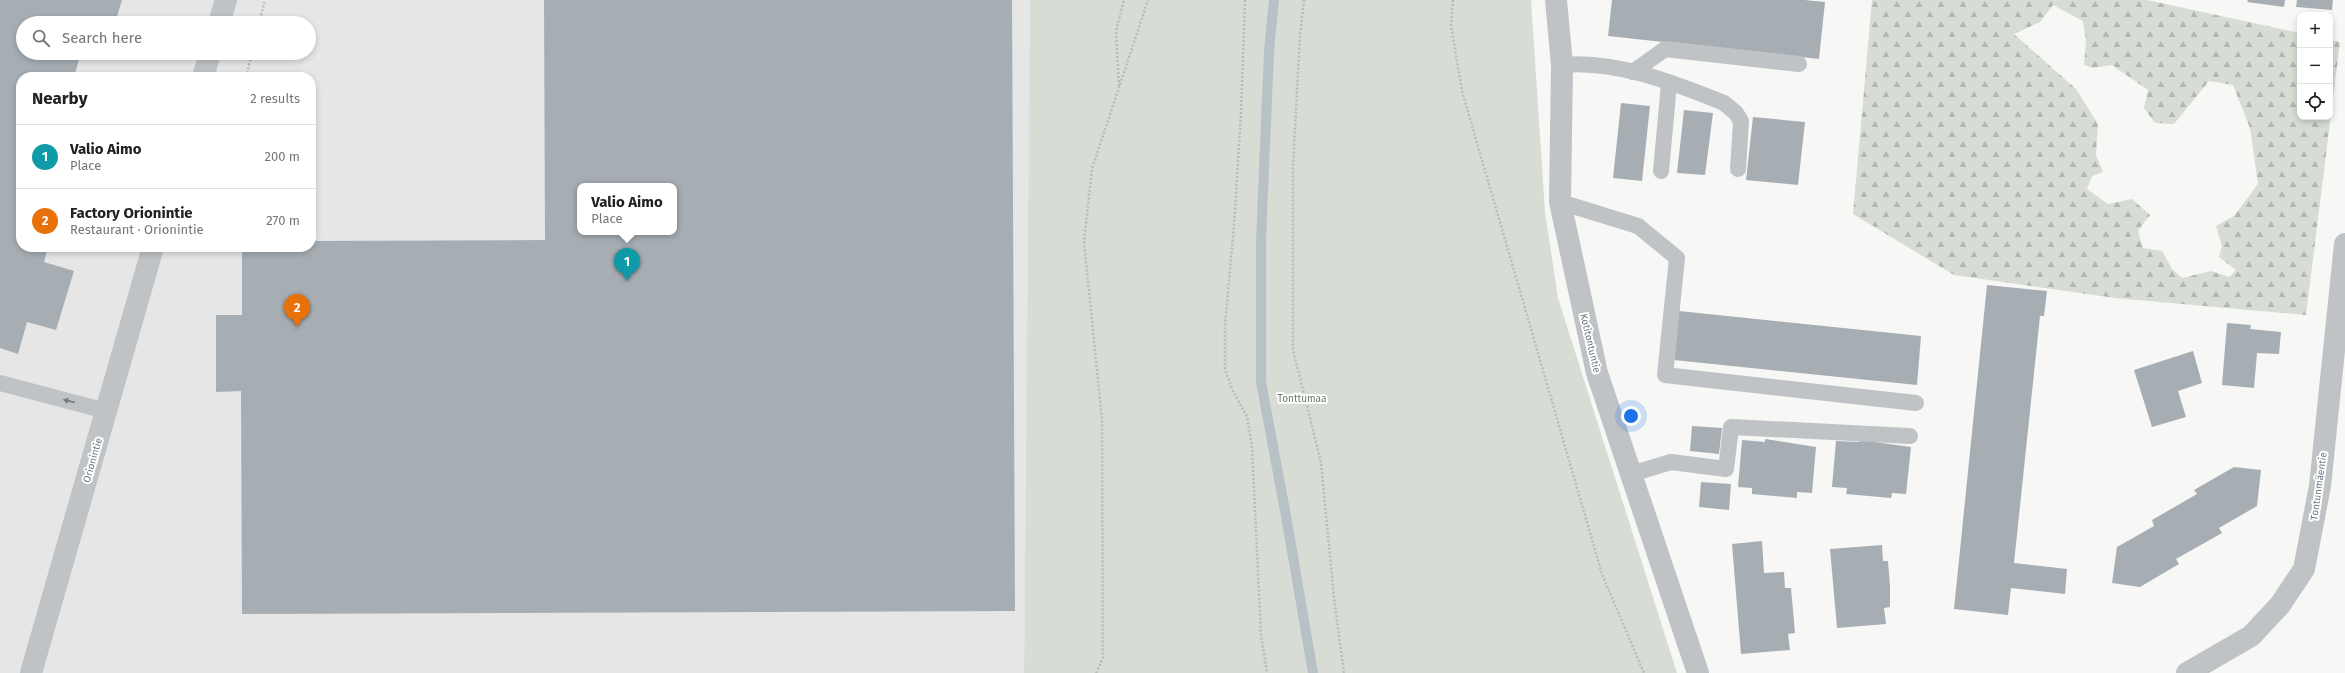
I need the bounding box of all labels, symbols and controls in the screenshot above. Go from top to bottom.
map controls [2297,12,2333,120]
button: + [2297,12,2333,48]
search box [16,16,316,60]
icon: search [30,27,52,49]
text: Search here [62,29,142,47]
button: − [2297,48,2333,84]
button: locate [2297,84,2333,120]
text: Nearby [32,88,87,109]
text: 2 results [250,91,300,106]
text: Valio Aimo [70,140,142,158]
text: 1 [42,149,48,164]
text: 200 m [264,149,300,164]
text: Place [70,158,101,173]
popup [577,183,677,235]
text: Valio Aimo [591,193,663,211]
text: Factory Orionintie [70,204,193,222]
text: Place [591,211,623,226]
text: 2 [42,213,48,228]
text: 270 m [266,213,300,228]
text: Restaurant · Orionintie [70,222,204,237]
pin: 1 [614,248,640,281]
pin: 2 [284,294,310,327]
street label: Kotitontuntie [1577,312,1603,374]
park label: Tonttumaa [1278,393,1326,405]
one-way arrow [62,398,74,404]
your location [1621,406,1641,426]
street label: Orionintie [81,437,105,484]
street label: Tontunmäentie [2308,451,2330,521]

